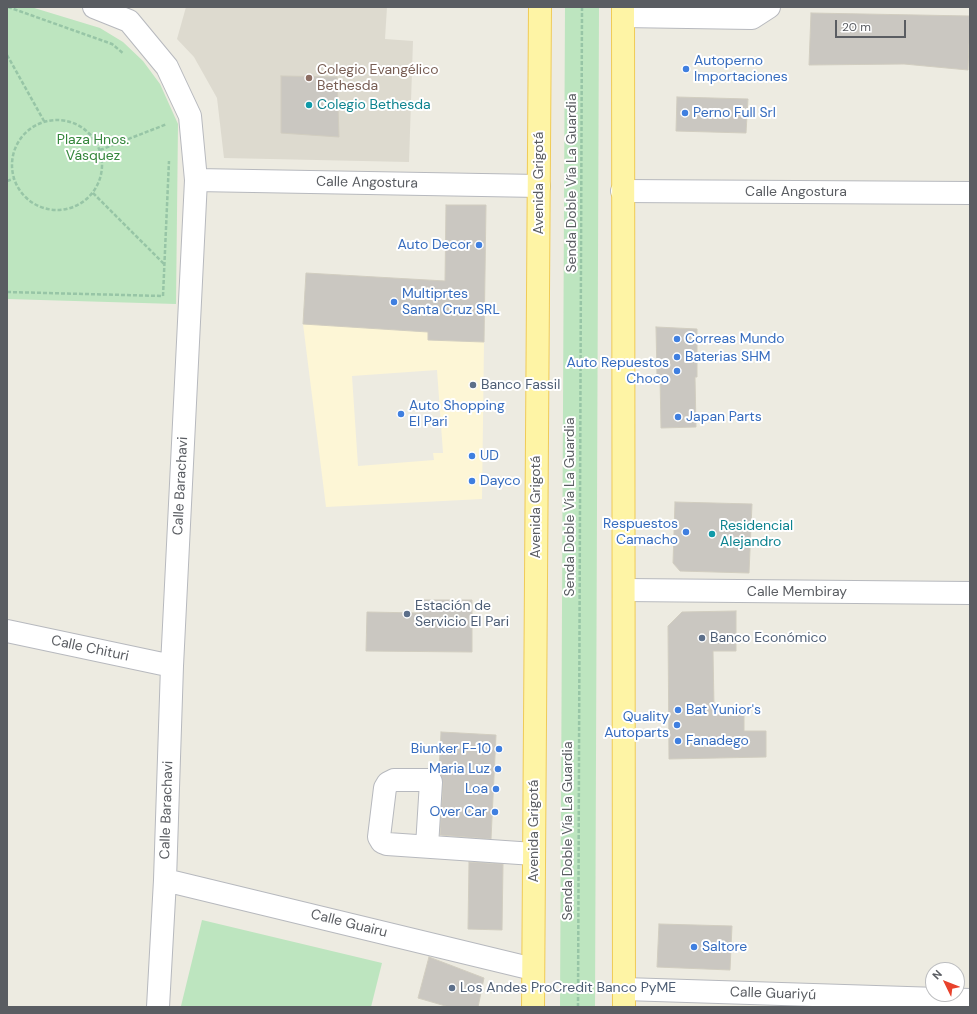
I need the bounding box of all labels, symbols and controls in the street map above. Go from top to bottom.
scale bar [837,12,908,38]
text: 20 m [842,19,871,35]
place label: Autoperno Importaciones [694,53,788,86]
place label: Colegio Evangélico Bethesda [317,62,438,94]
marker: Autoperno Importaciones [681,64,691,74]
marker: Colegio Evangélico Bethesda [304,73,314,83]
street label: Senda Doble Vía La Guardia [564,93,580,273]
place label: Colegio Bethesda [317,97,431,113]
marker: Colegio Bethesda [304,100,314,110]
place label: Perno Full Srl [693,105,776,121]
marker: Perno Full Srl [680,108,690,118]
park label: Plaza Hnos. Vásquez [57,132,129,164]
street label: Avenida Grigotá [531,132,547,234]
street label: Calle Angostura [316,174,418,192]
street label: Calle Angostura [745,184,847,200]
place label: Auto Decor [397,237,471,253]
marker: Auto Decor [474,240,484,250]
place label: Multiprtes Santa Cruz SRL [402,286,500,318]
marker: Multiprtes Santa Cruz SRL [389,297,399,307]
place label: Correas Mundo [685,331,785,347]
marker: Correas Mundo [672,334,682,344]
place label: Baterias SHM [685,349,770,365]
marker: Baterias SHM [672,352,682,362]
place label: Auto Repuestos Choco [567,355,669,388]
marker: Auto Repuestos Choco [672,366,682,376]
place label: Banco Fassil [481,377,560,393]
marker: Banco Fassil [468,380,478,390]
place label: Auto Shopping El Pari [409,398,505,430]
marker: Auto Shopping El Pari [396,409,406,419]
place label: Japan Parts [686,409,762,425]
marker: Japan Parts [673,412,683,422]
street label: Senda Doble Vía La Guardia [562,417,578,597]
street label: Calle Barachavi [170,436,192,536]
place label: UD [480,448,499,464]
marker: UD [467,451,477,461]
street label: Avenida Grigotá [528,456,544,558]
place label: Dayco [480,473,520,489]
marker: Dayco [467,476,477,486]
place label: Respuestos Camacho [603,516,678,548]
place label: Residencial Alejandro [720,518,793,550]
marker: Respuestos Camacho [681,527,691,537]
marker: Residencial Alejandro [707,529,717,539]
street label: Calle Membiray [747,584,847,600]
place label: Estación de Servicio El Pari [415,598,509,630]
marker: Estación de Servicio El Pari [402,609,412,619]
place label: Banco Económico [710,630,827,646]
street label: Calle Chituri [50,633,130,665]
marker: Banco Económico [697,633,707,643]
place label: Bat Yunior's [686,702,761,718]
marker: Bat Yunior's [673,705,683,715]
place label: Quality Autoparts [604,709,669,742]
marker: Quality Autoparts [672,720,682,730]
place label: Fanadego [686,733,749,749]
marker: Fanadego [673,736,683,746]
place label: Biunker F-10 [411,741,491,757]
street label: Senda Doble Vía La Guardia [560,741,576,921]
marker: Biunker F-10 [494,744,504,754]
street label: Calle Barachavi [157,760,177,860]
place label: Maria Luz [429,761,490,777]
marker: Maria Luz [493,764,503,774]
street label: Avenida Grigotá [526,780,542,882]
place label: Loa [465,781,488,797]
marker: Loa [491,784,501,794]
place label: Over Car [429,804,487,820]
marker: Over Car [490,807,500,817]
street label: Calle Guairu [309,906,389,942]
place label: Saltore [702,939,747,955]
marker: Saltore [689,942,699,952]
north arrow [925,962,965,1002]
text: N [929,967,945,982]
place label: Los Andes ProCredit Banco PyME [460,980,676,996]
marker: Los Andes ProCredit Banco PyME [447,983,457,993]
street label: Calle Guariyú [730,984,816,1004]

